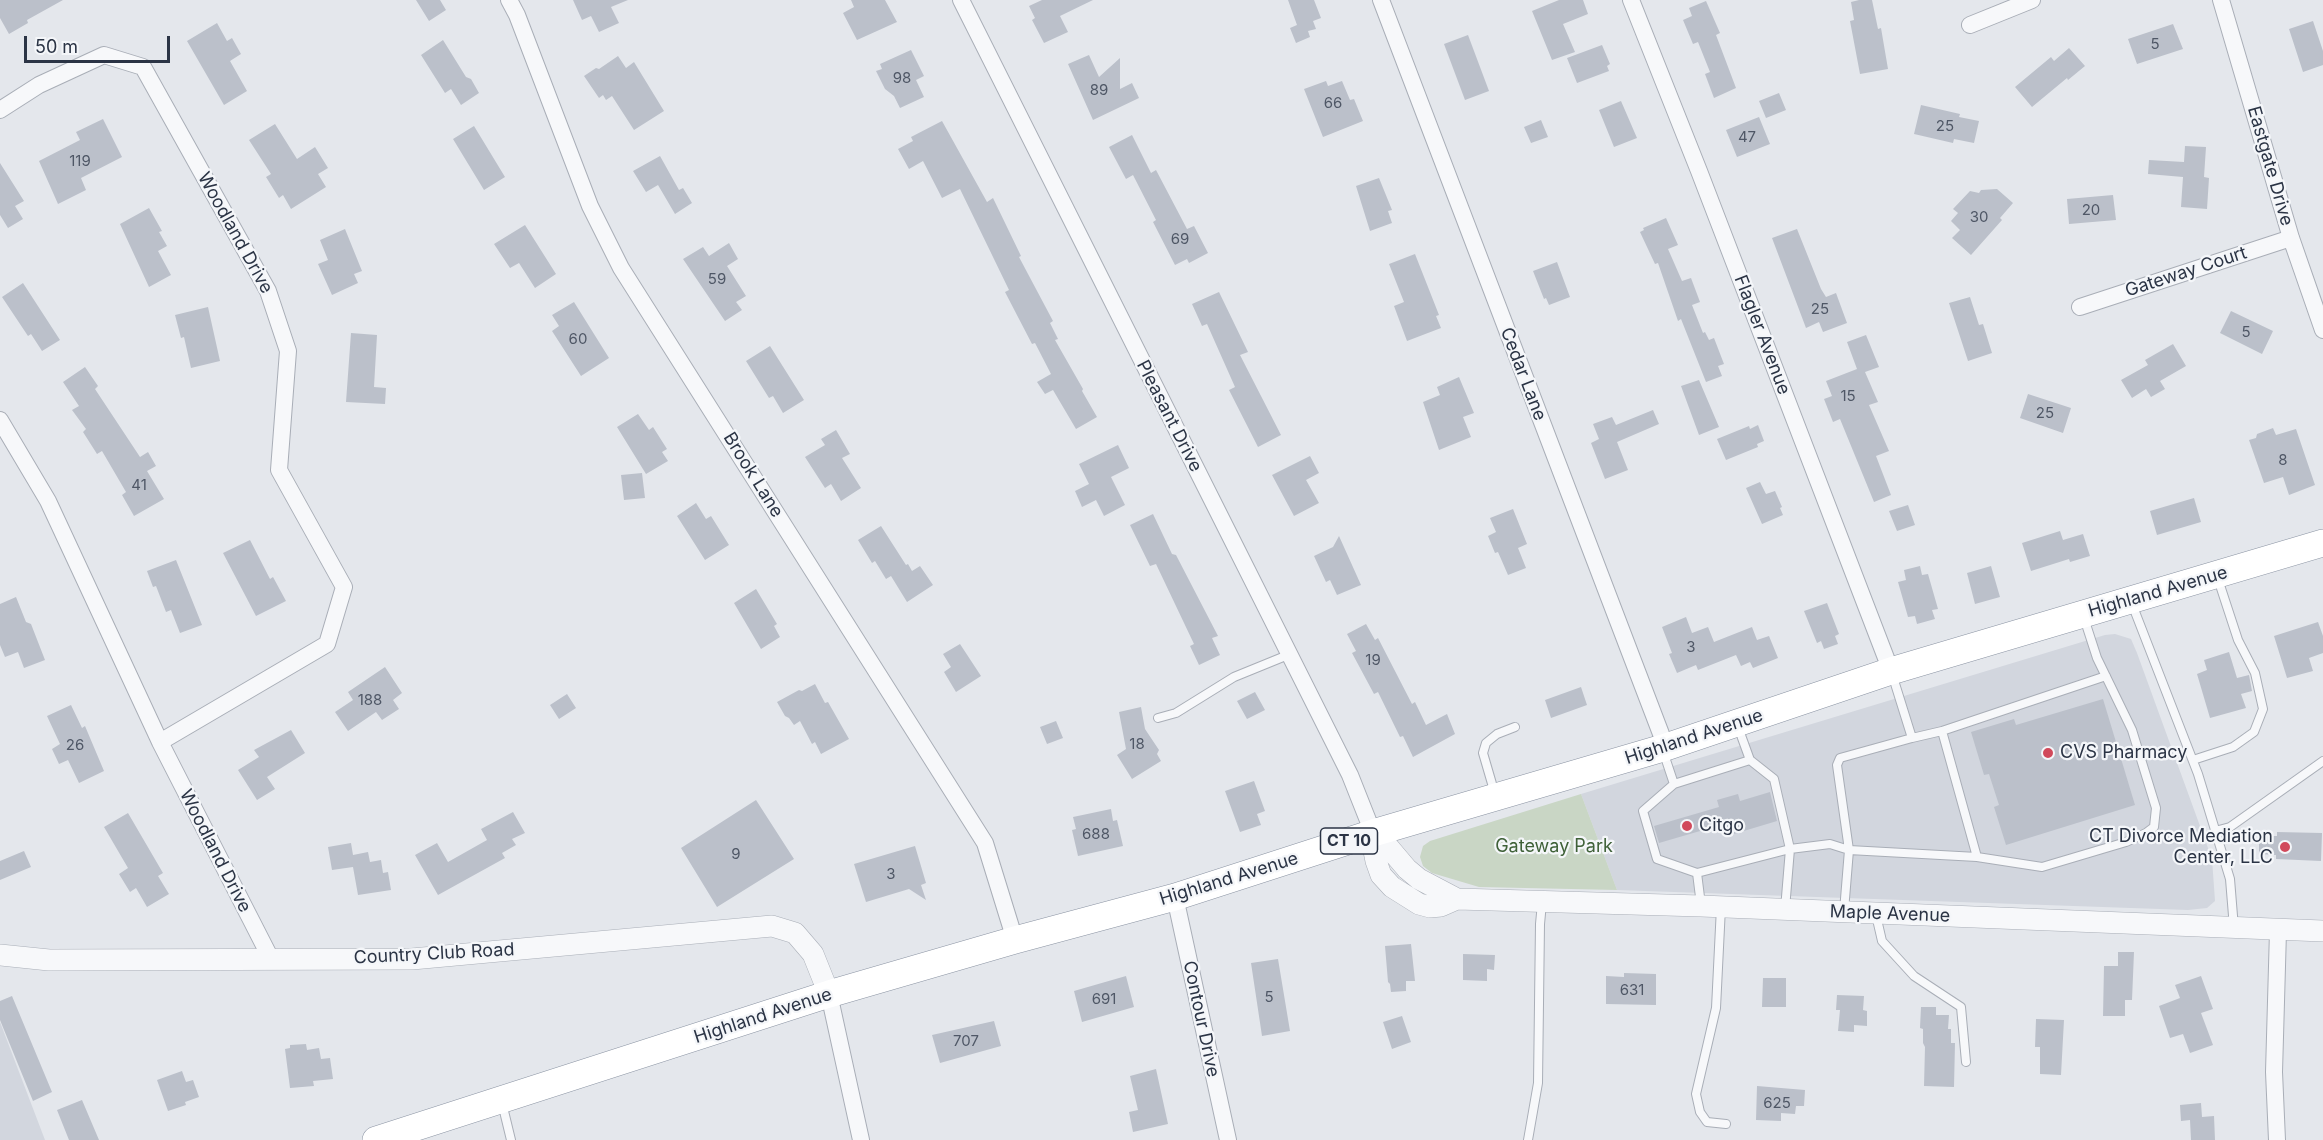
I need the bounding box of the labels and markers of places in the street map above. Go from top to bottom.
place label: CVS Pharmacy [2060,742,2187,764]
marker: CVS Pharmacy [2041,746,2055,760]
place label: Citgo [1699,815,1744,837]
marker: Citgo [1680,819,1694,833]
place label: CT Divorce Mediation Center, LLC [2089,826,2273,868]
marker: CT Divorce Mediation Center, LLC [2278,840,2292,854]

